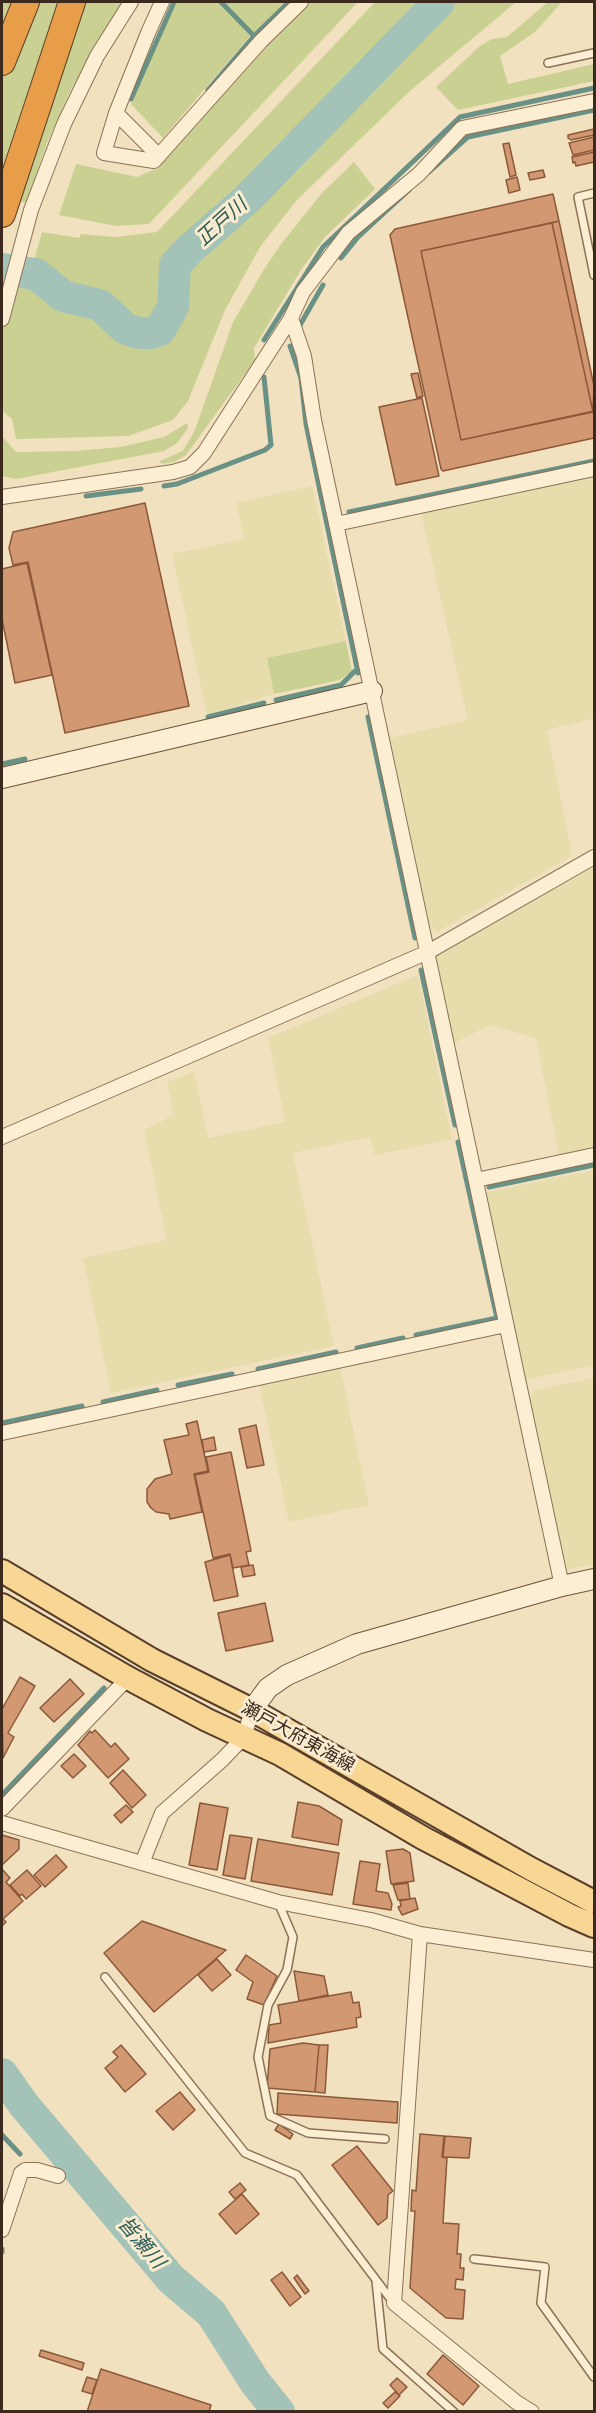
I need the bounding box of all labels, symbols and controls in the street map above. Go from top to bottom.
water label: 正戸川 [192,193,252,251]
street label: 瀬戸大府東海線 [238,1697,358,1777]
water label: 皆瀬川 [113,2212,169,2274]

